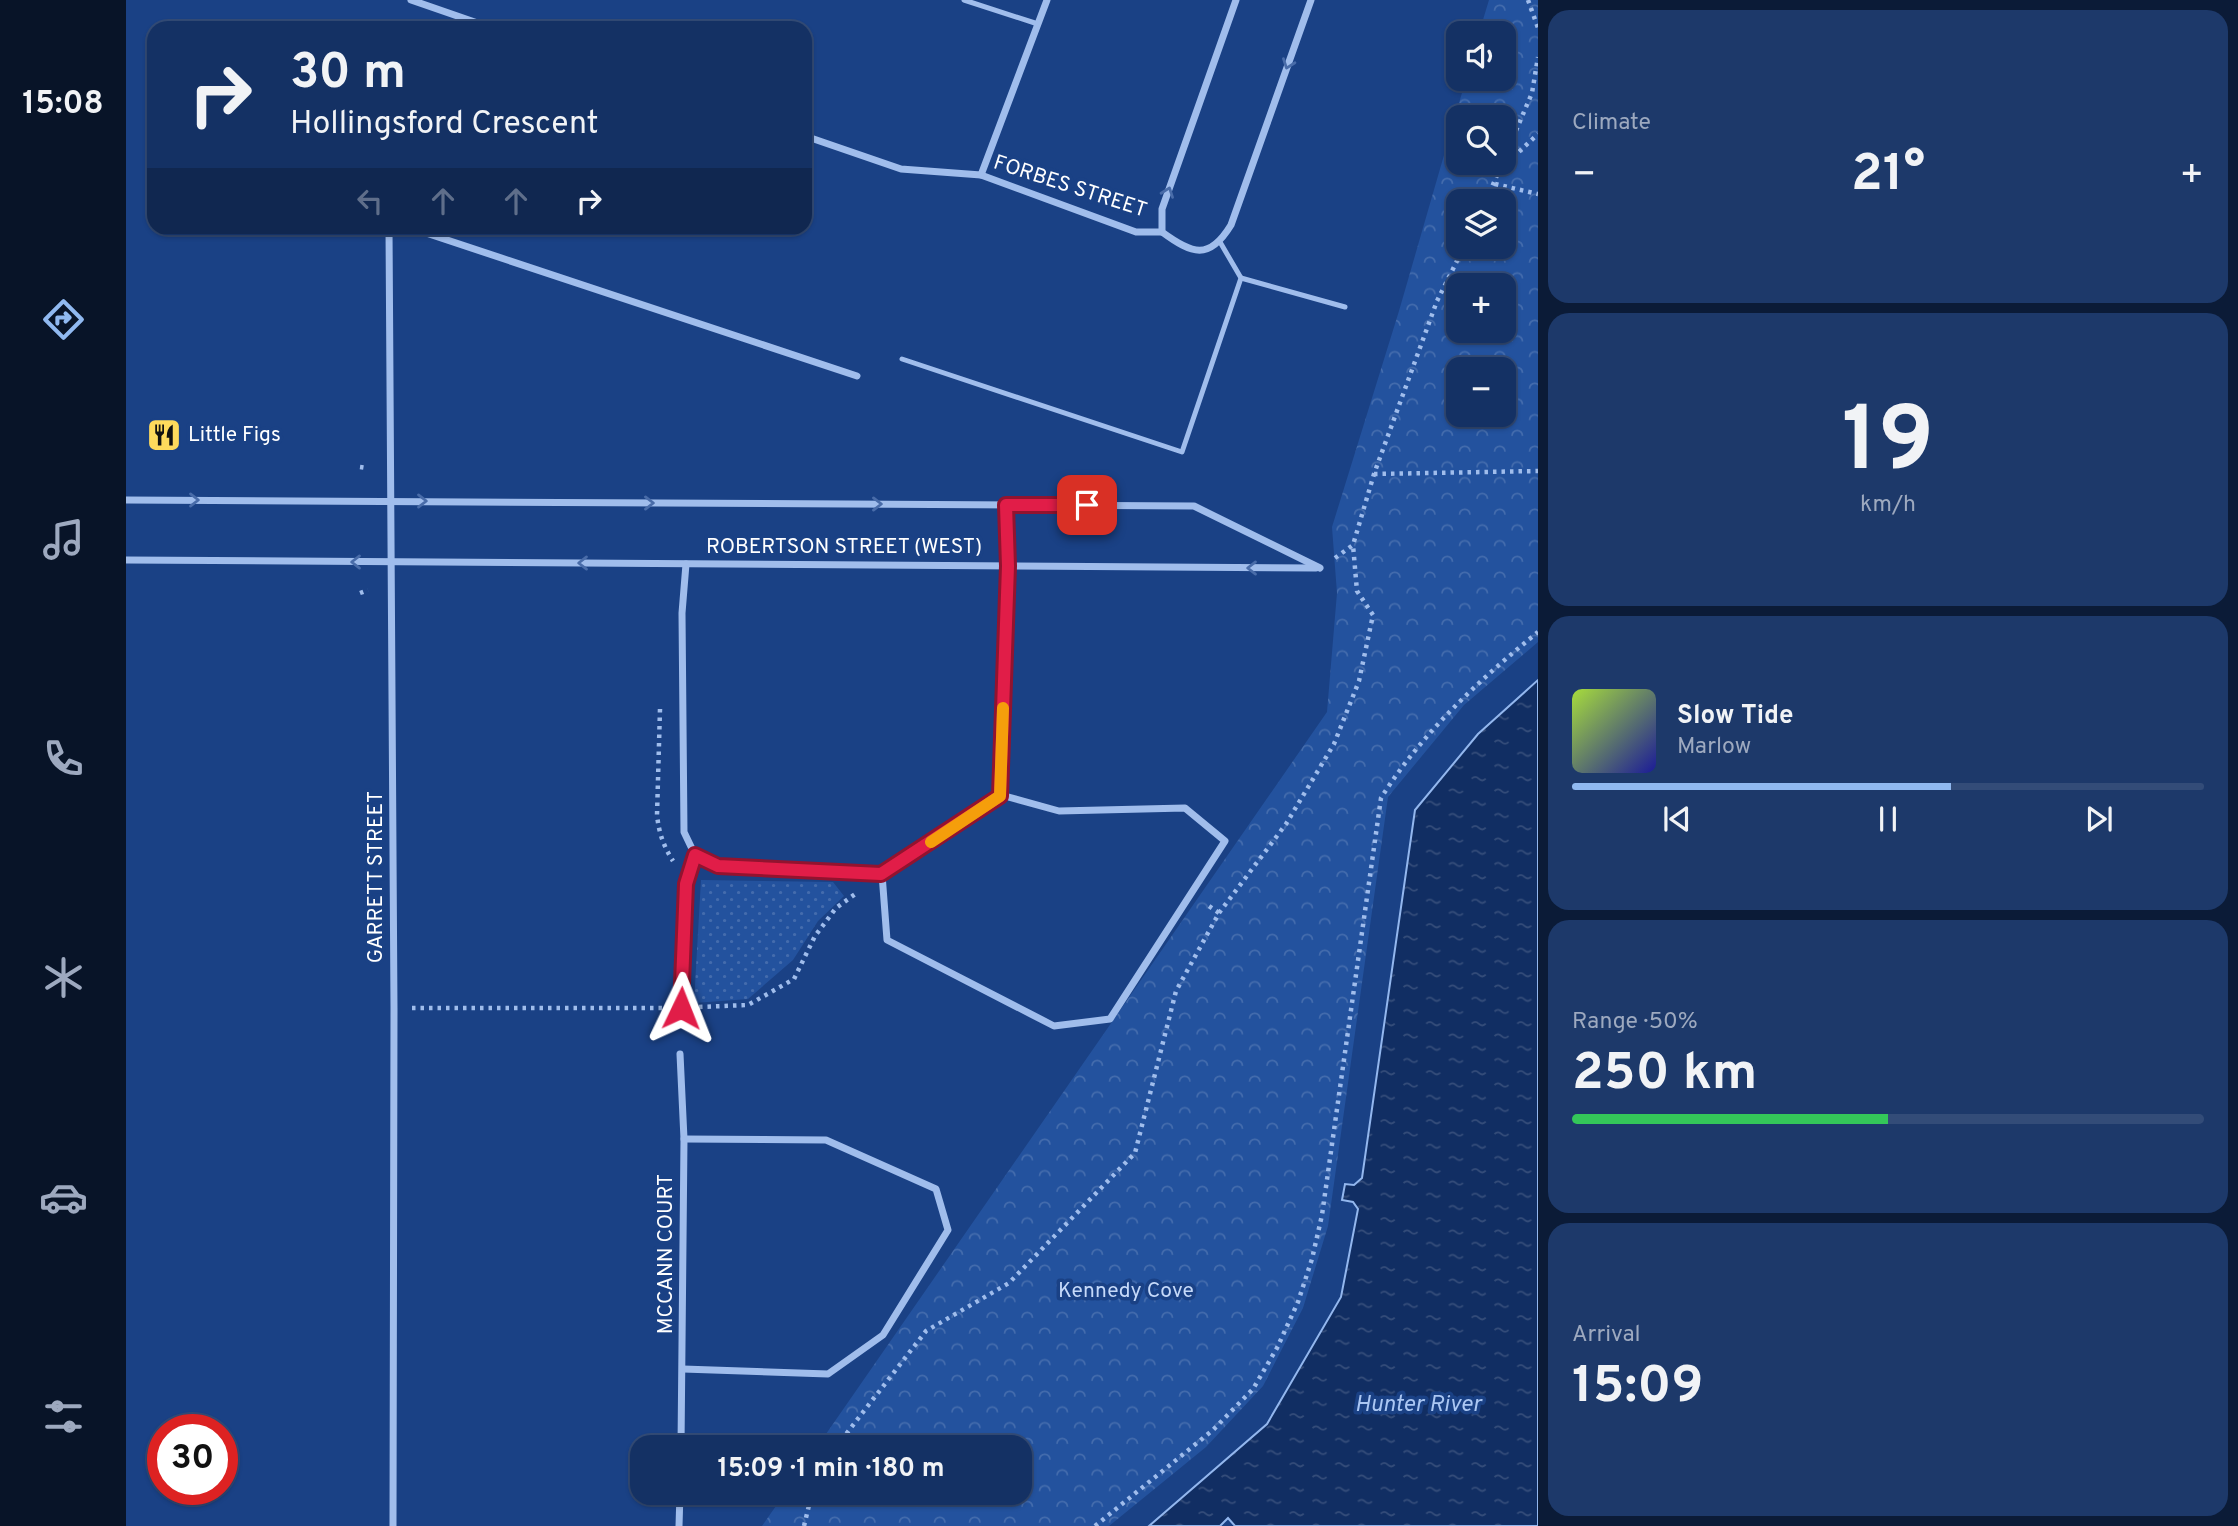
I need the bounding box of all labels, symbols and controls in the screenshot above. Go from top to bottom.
map controls [1446,21,1516,427]
button: sound [1446,21,1516,91]
text: 30 m [290,44,406,106]
icon: right [175,49,266,140]
one-way arrow [1282,58,1296,70]
text: 15:08 [22,85,104,125]
text: Hollingsford Crescent [290,105,599,145]
button: search [1446,105,1516,175]
text: Climate [1572,109,1651,138]
text: 21° [1851,143,1925,209]
street label: FORBES STREET [990,149,1150,225]
text: − [1572,152,1597,201]
text: + [2179,152,2204,201]
icon: left [351,182,389,220]
icon: ahead [424,182,462,220]
icon: ahead [497,182,535,220]
icon: right [570,182,608,220]
one-way arrow [1160,186,1174,198]
button: layers [1446,189,1516,259]
button: + [1446,273,1516,343]
icon: directions [39,295,88,344]
button: − [1446,357,1516,427]
text: 19 [1842,388,1934,503]
restaurant icon: Little Figs [145,416,183,454]
place label: Little Figs [188,422,281,449]
pin [1057,475,1117,535]
icon: arrive [1068,486,1106,524]
text: km/h [1860,491,1916,520]
one-way arrow [189,492,200,508]
one-way arrow [416,494,427,509]
one-way arrow [644,495,655,511]
one-way arrow [872,496,882,512]
icon: music [39,515,88,564]
street label: ROBERTSON STREET (WEST) [706,534,982,561]
one-way arrow [350,554,361,570]
one-way arrow [577,555,588,571]
one-way arrow [1246,560,1257,575]
text: Slow Tide [1677,700,1794,733]
text: Marlow [1677,733,1751,762]
icon: phone [39,734,88,783]
street label: GARRETT STREET [363,791,390,963]
icon: previous [1658,800,1696,838]
icon: pause [1869,800,1907,838]
icon: next [2080,800,2118,838]
icon: climate [39,953,88,1002]
position arrow [644,971,718,1045]
text: Range · 50% [1572,1008,1698,1037]
text: 250 km [1572,1042,1757,1108]
icon: car [39,1173,88,1222]
street label: MCCANN COURT [653,1174,680,1334]
park label: Kennedy Cove [1058,1278,1194,1305]
text: Arrival [1572,1321,1641,1350]
text: 15:09 [1572,1355,1703,1421]
water label: Hunter River [1355,1391,1483,1420]
icon: filters [39,1392,88,1441]
speed limit sign: 30 [147,1414,238,1505]
text: 15:09 · 1 min · 180 m [718,1453,944,1486]

